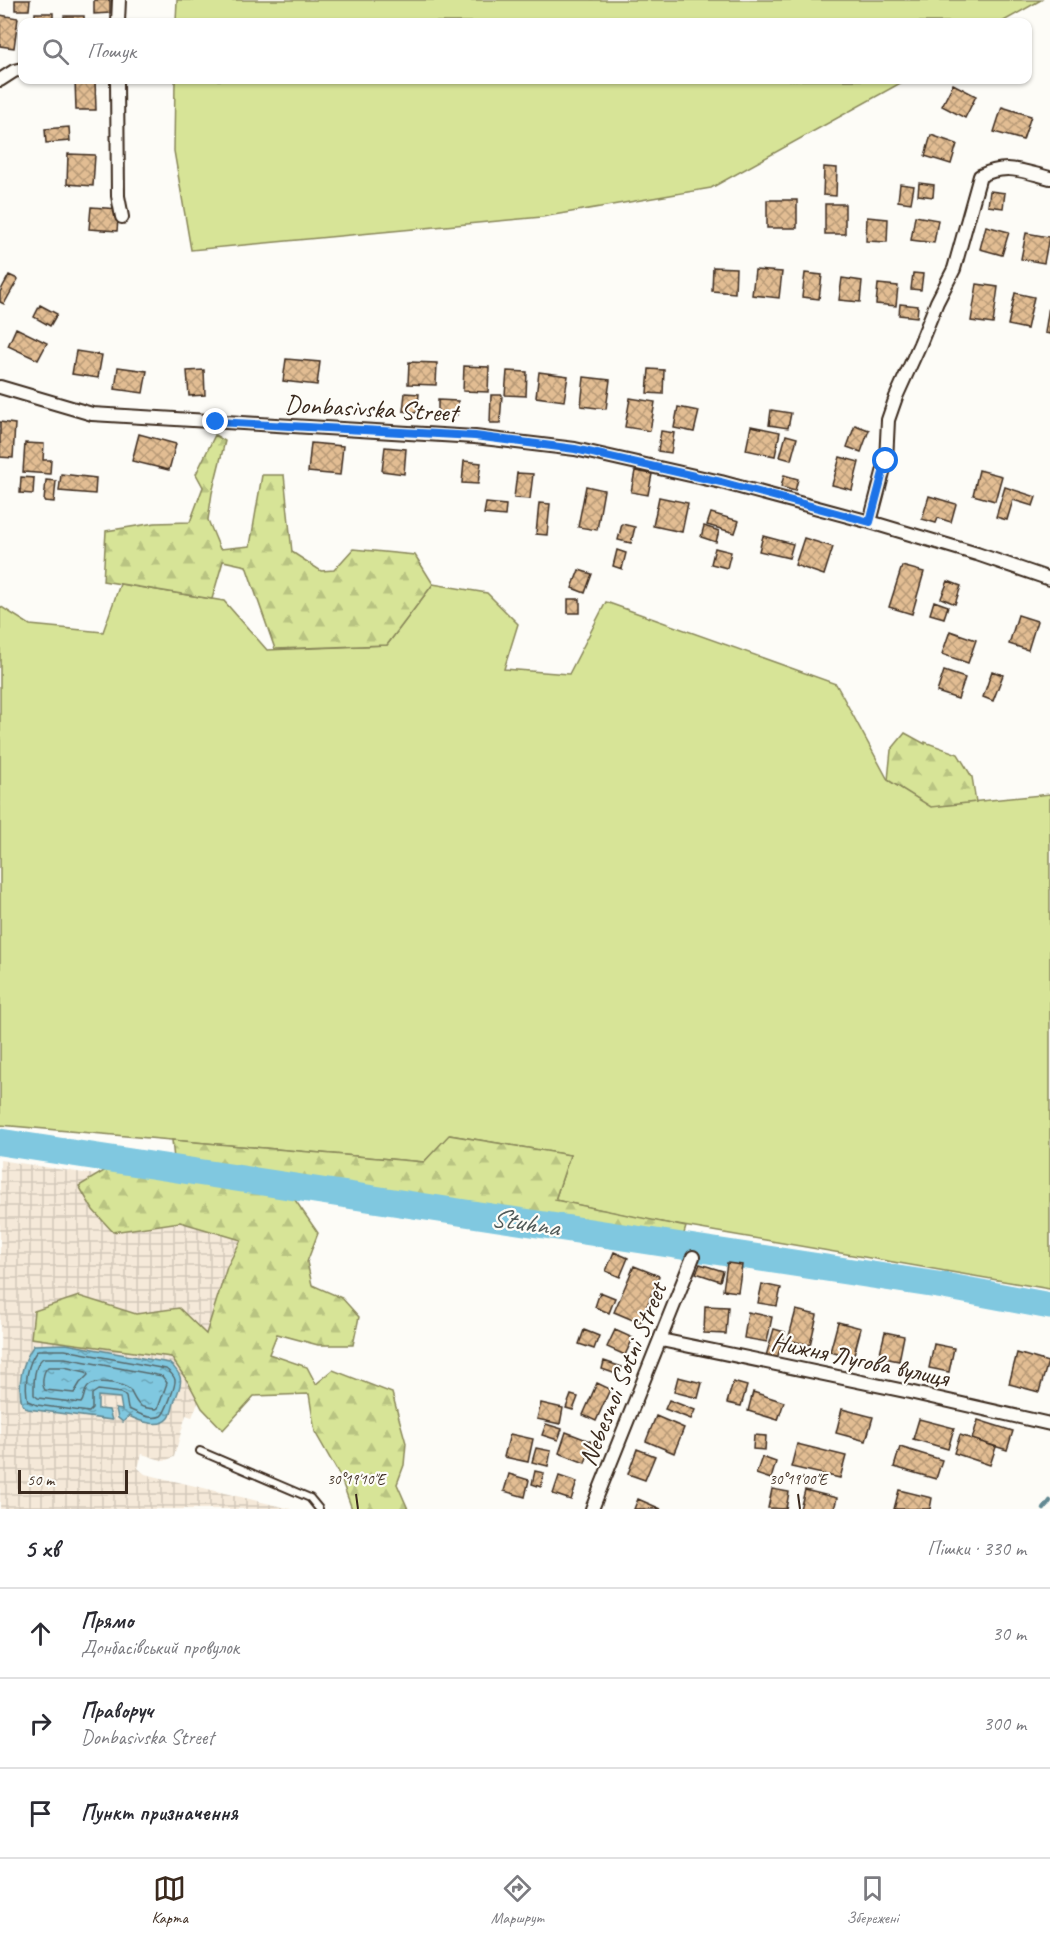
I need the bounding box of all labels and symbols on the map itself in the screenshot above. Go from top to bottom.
street label: Donbasivska Street [284,387,462,430]
route end [202,408,228,434]
route start [872,447,898,473]
water label: Stuhna [489,1200,563,1244]
street label: Nebesnoi Sotni Street [571,1276,675,1470]
street label: Нижня Лугова вулиця [768,1325,953,1395]
scale bar [18,1467,128,1494]
text: 30°19'10"E [327,1470,387,1489]
text: 30°19'00"E [769,1470,829,1489]

